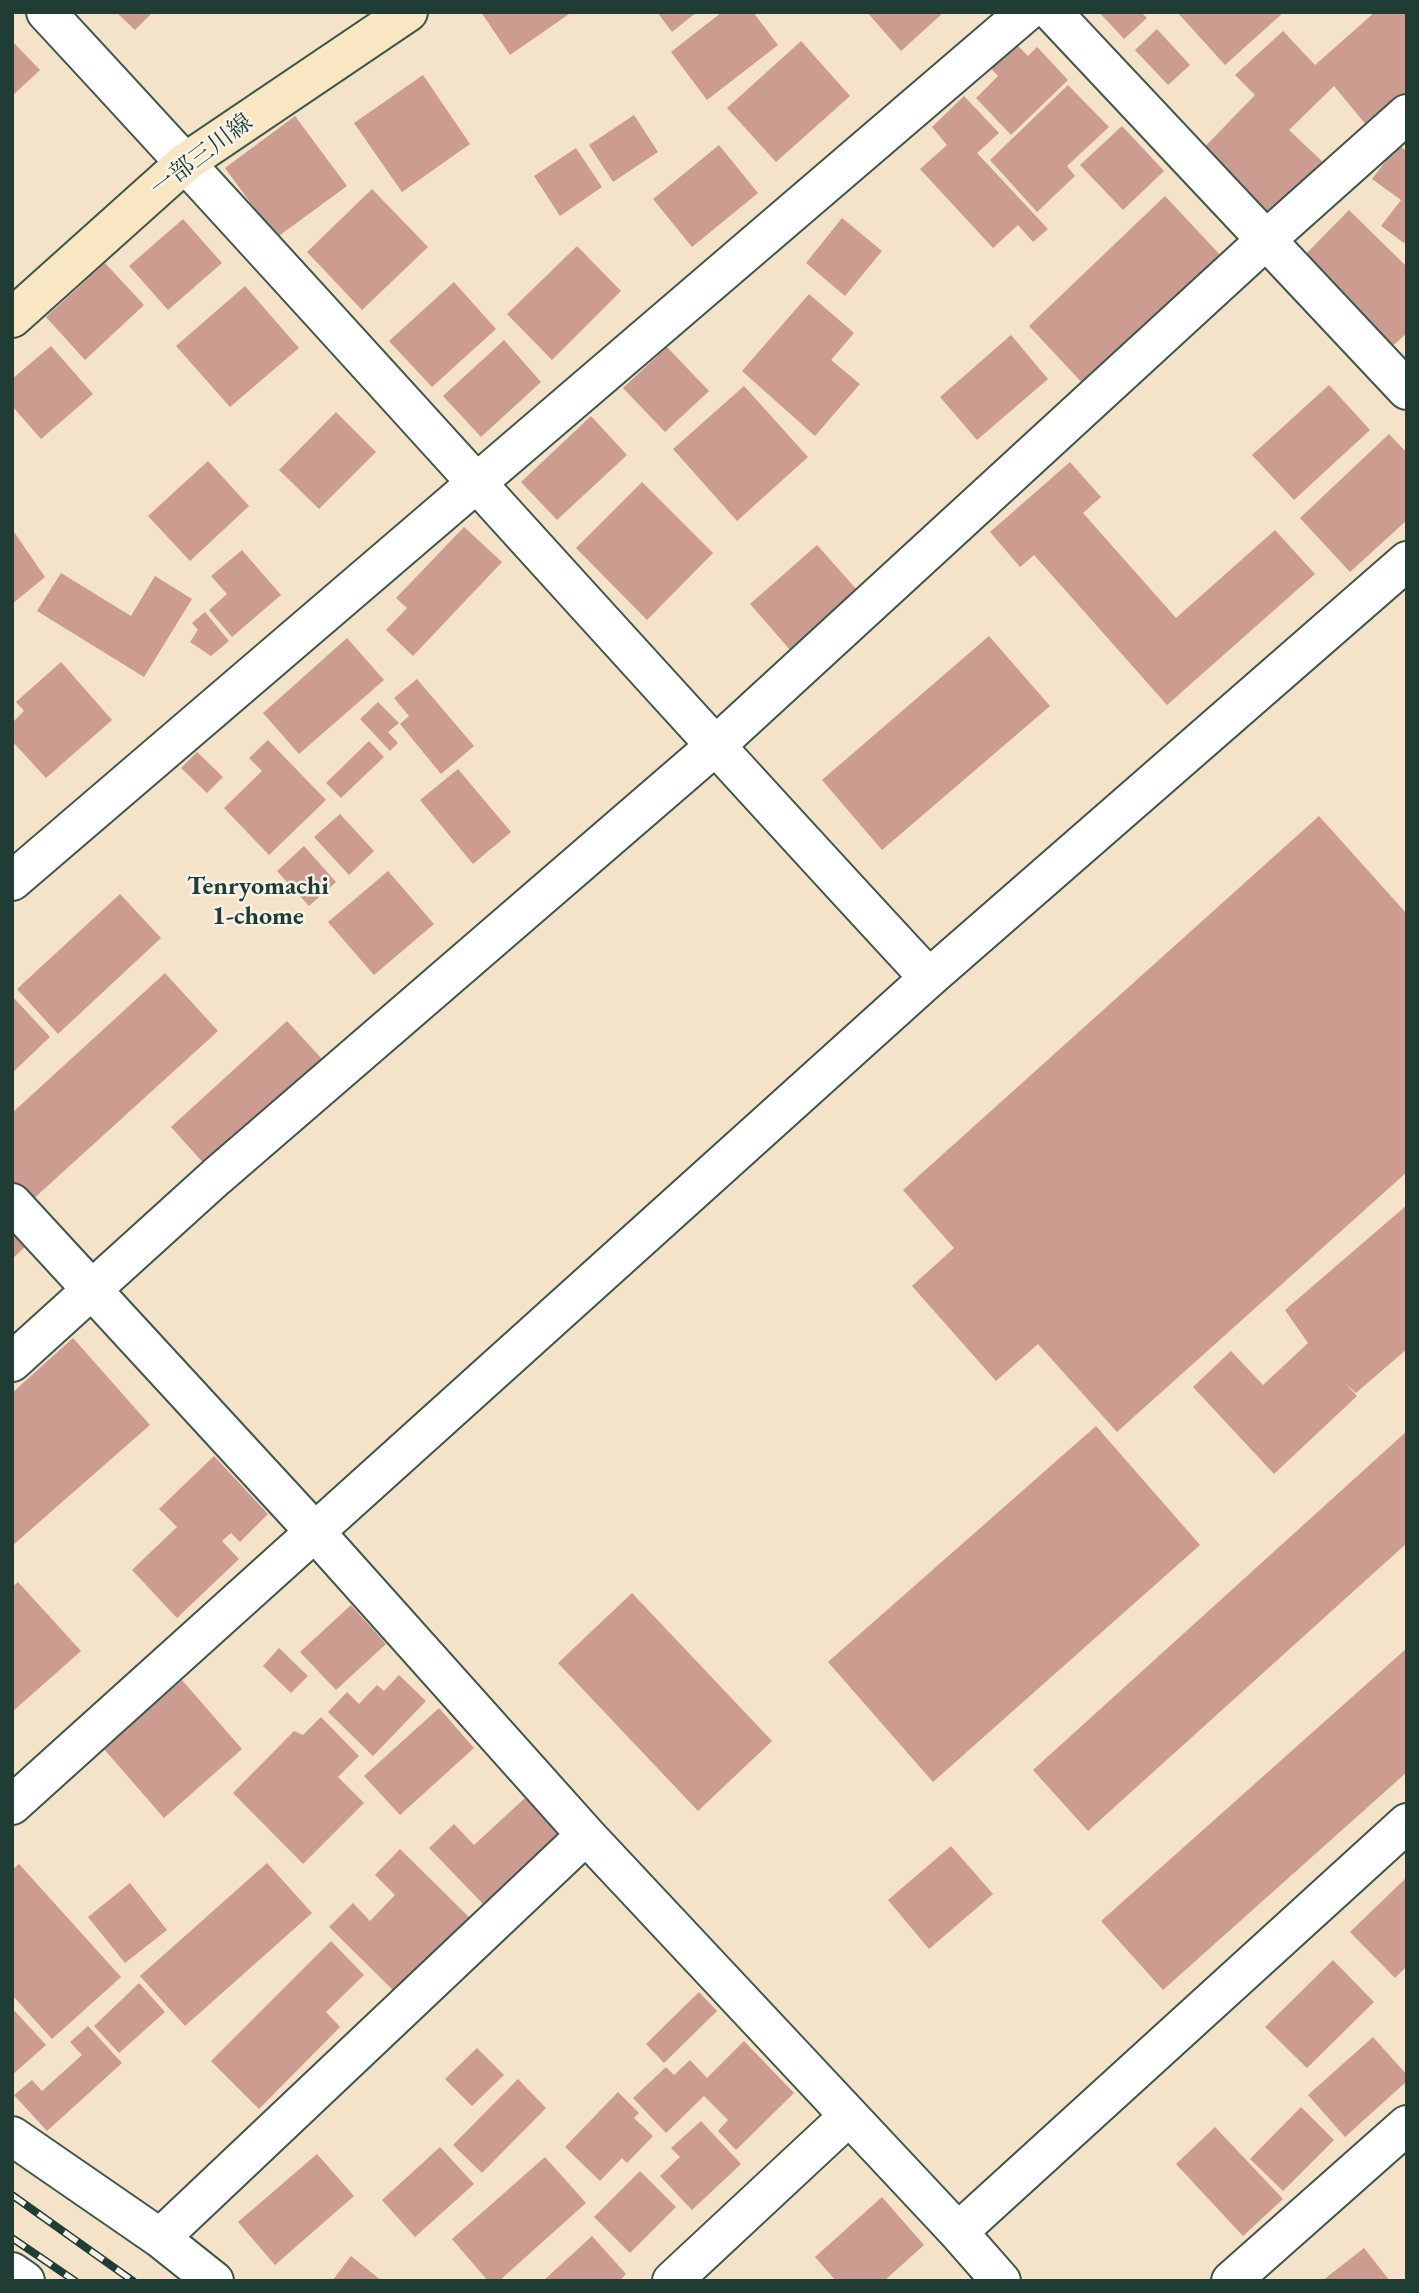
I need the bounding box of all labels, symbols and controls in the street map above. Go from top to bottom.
street label: 一部三川線 [145,108,259,204]
district label: Tenryomachi 1-chome [187,871,329,932]

